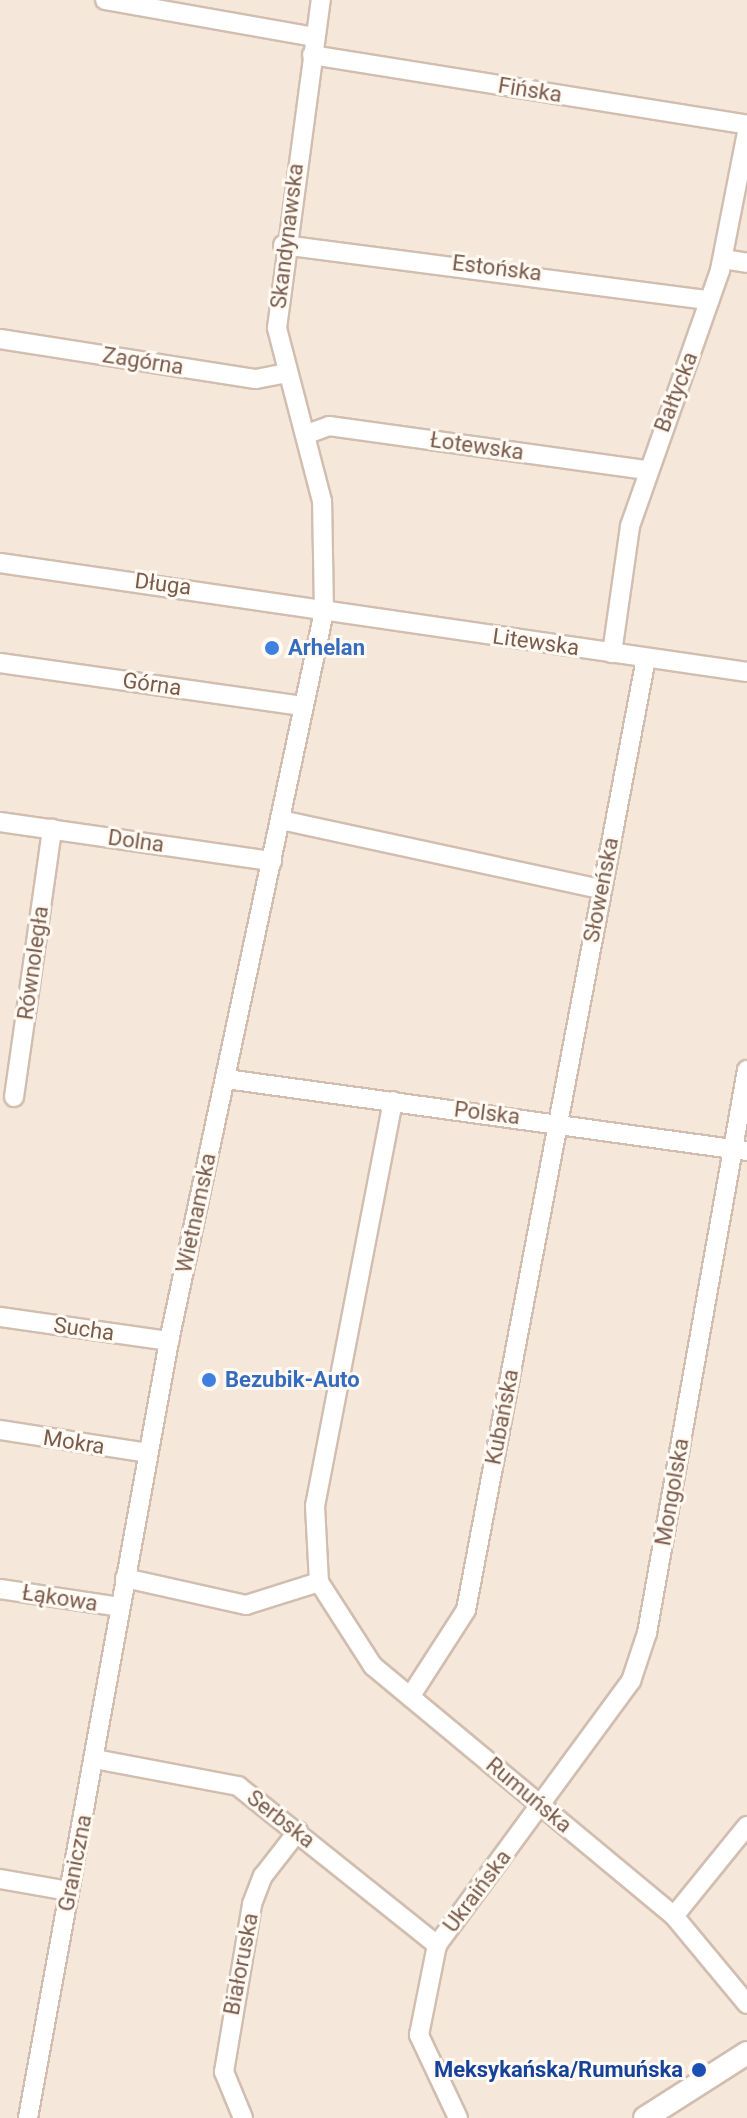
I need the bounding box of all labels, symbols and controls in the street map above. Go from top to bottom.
street label: Fińska [496,72,564,108]
street label: Skandynawska [265,162,309,310]
street label: Estońska [451,249,543,287]
street label: Zagórna [101,342,185,380]
street label: Bałtycka [649,348,703,436]
street label: Łotewska [428,426,526,466]
street label: Długa [133,567,193,601]
street label: Litewska [491,623,581,661]
place label: Arhelan [288,635,365,661]
marker: Arhelan [263,639,281,657]
street label: Górna [121,667,183,701]
street label: Dolna [106,824,166,858]
street label: Słoweńska [578,835,624,945]
street label: Równoległa [12,904,54,1022]
street label: Polska [453,1096,521,1130]
street label: Wietnamska [170,1151,222,1275]
street label: Sucha [52,1312,116,1346]
place label: Bezubik-Auto [225,1367,360,1393]
street label: Kubańska [480,1367,524,1467]
marker: Bezubik-Auto [200,1371,218,1389]
street label: Mokra [41,1424,107,1460]
street label: Mongolska [650,1436,694,1548]
street label: Łąkowa [20,1579,100,1617]
street label: Rumuńska [481,1752,577,1838]
street label: Serbska [242,1784,320,1854]
street label: Graniczna [53,1812,97,1914]
street label: Ukraińska [437,1845,517,1937]
street label: Białoruska [218,1911,264,2017]
place label: Meksykańska/Rumuńska [434,2057,683,2083]
marker: Meksykańska/Rumuńska [690,2061,708,2079]

